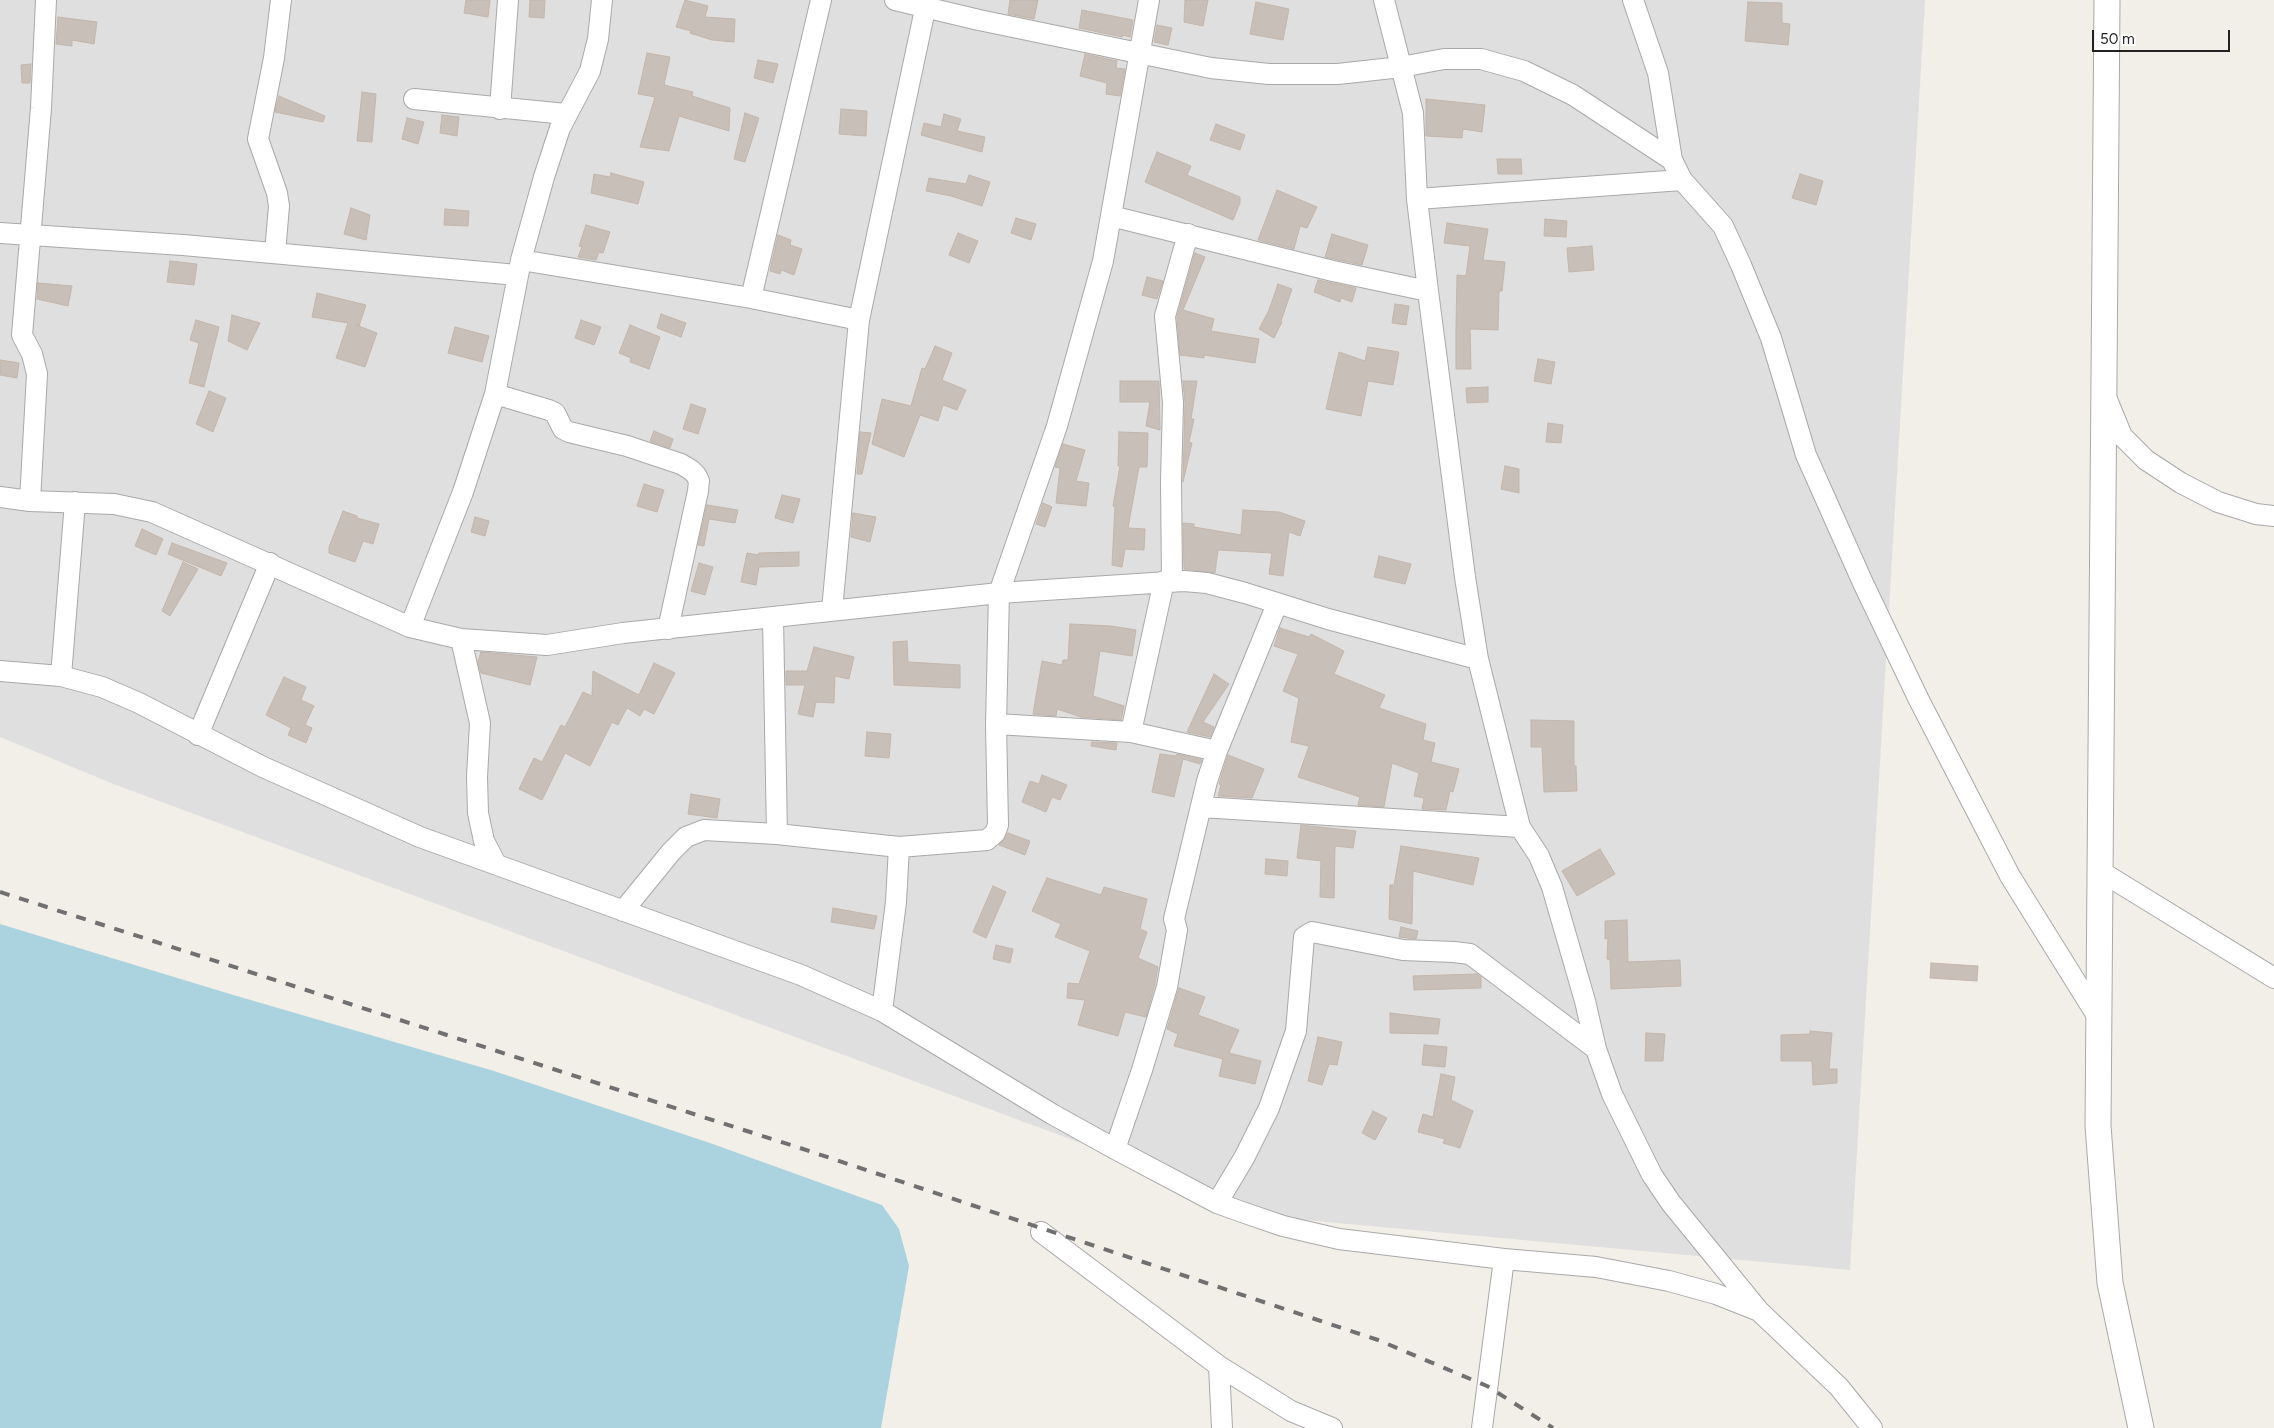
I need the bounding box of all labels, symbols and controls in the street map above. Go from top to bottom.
scale bar [2094,20,2232,52]
text: 50 m [2100,30,2135,48]

